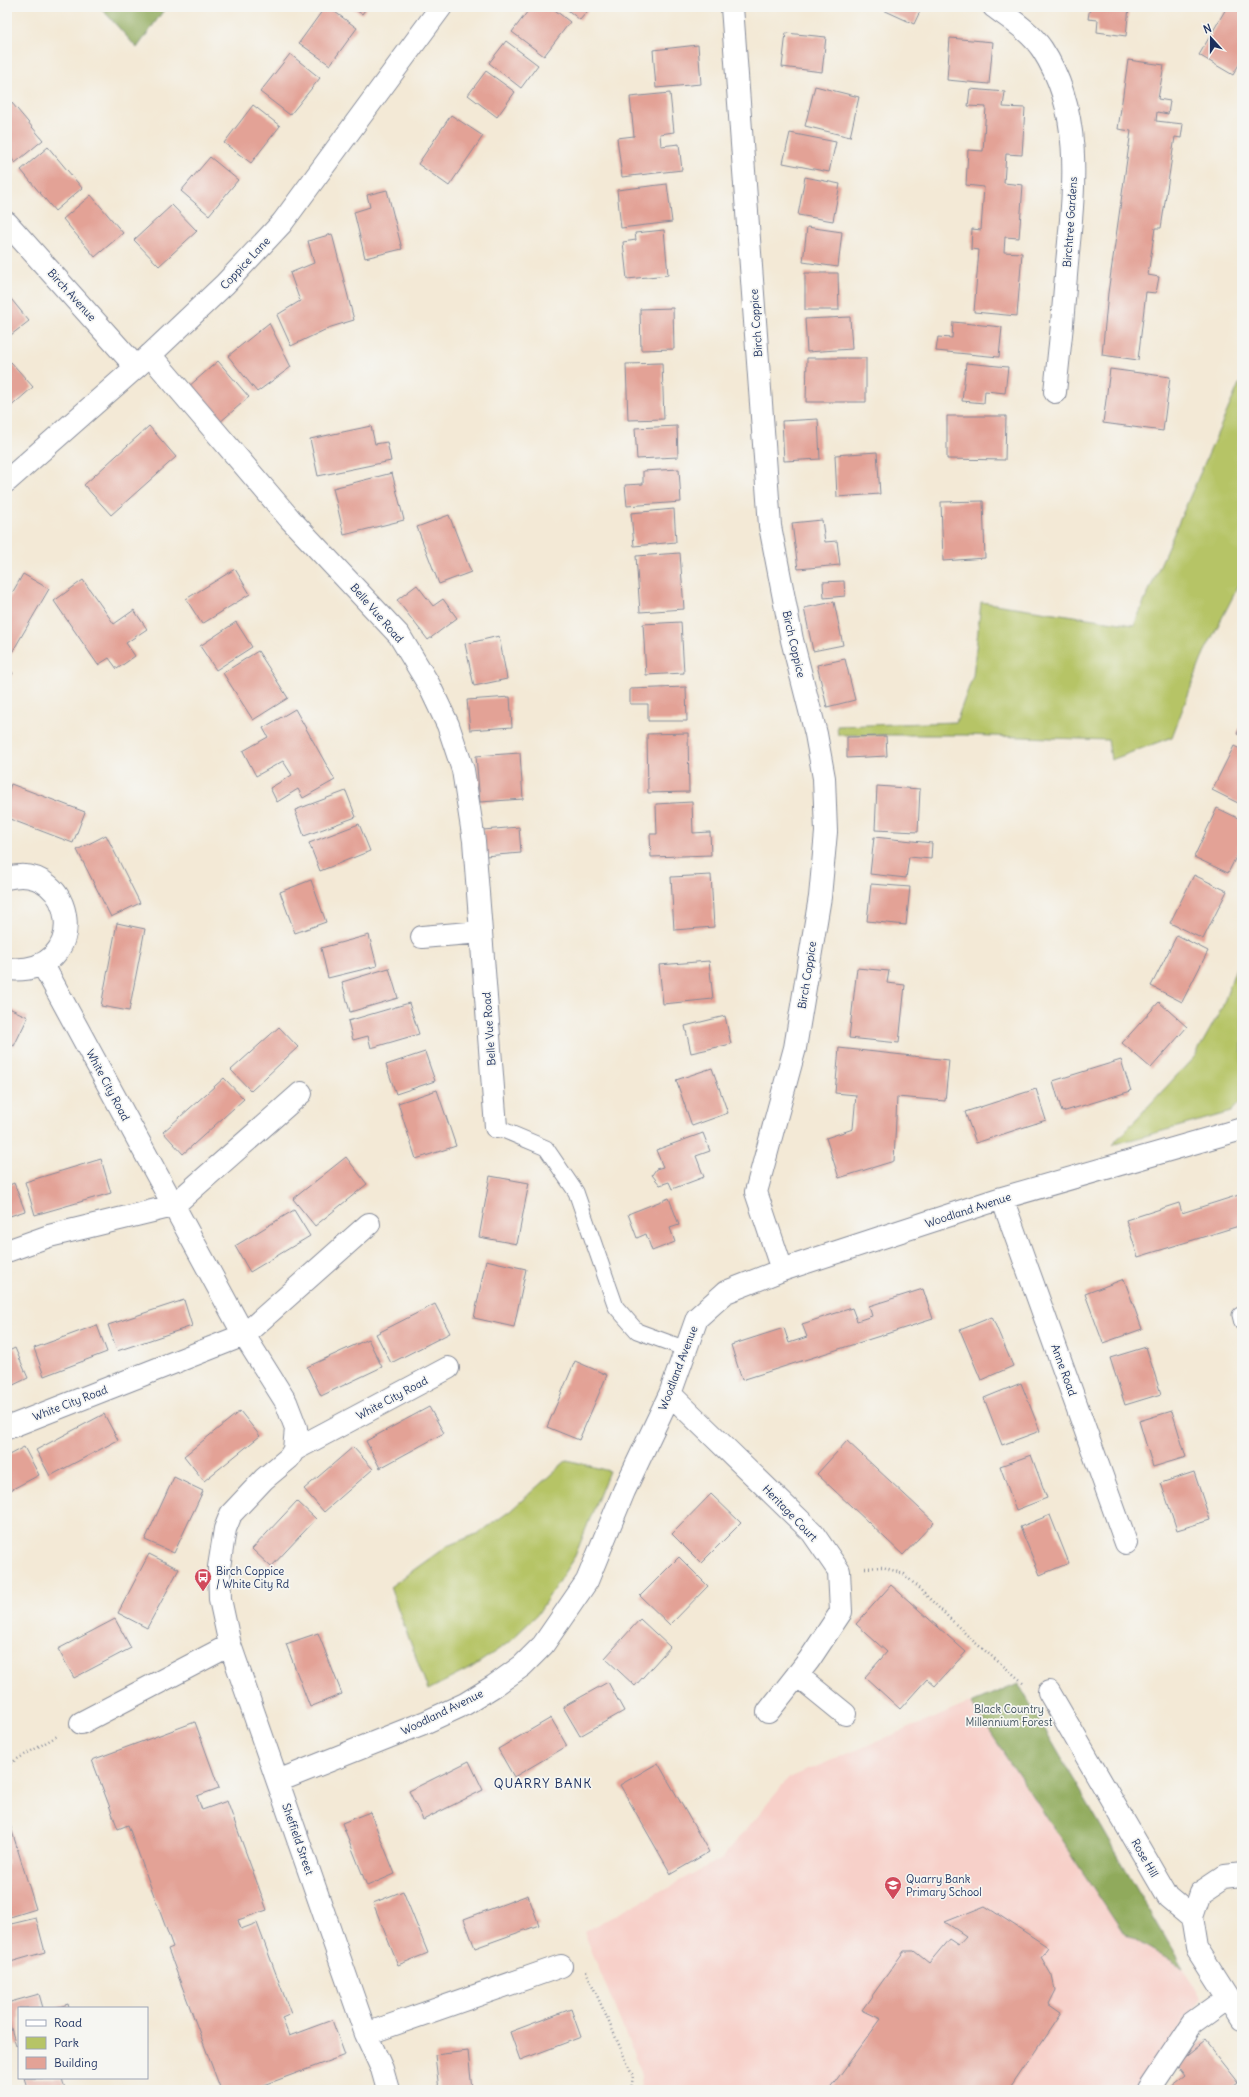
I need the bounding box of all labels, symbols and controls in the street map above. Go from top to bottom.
north arrow [1191,18,1231,58]
text: N [1201,21,1213,37]
street label: Birchtree Gardens [1060,176,1080,268]
street label: Coppice Lane [217,234,273,292]
street label: Birch Avenue [45,266,99,324]
street label: Birch Coppice [747,288,765,358]
street label: Belle Vue Road [347,581,407,646]
street label: Birch Coppice [780,609,809,679]
street label: Birch Coppice [795,940,819,1010]
street label: Belle Vue Road [479,991,499,1066]
street label: White City Road [83,1047,133,1124]
street label: Woodland Avenue [923,1189,1013,1230]
street label: Woodland Avenue [655,1324,701,1412]
street label: Anne Road [1048,1342,1080,1398]
street label: White City Road [354,1373,431,1423]
street label: White City Road [31,1382,110,1424]
street label: Heritage Court [760,1482,821,1544]
place label: Birch Coppice / White City Rd [216,1564,290,1591]
bus stop icon: Birch Coppice / White City Rd [193,1567,213,1592]
street label: Woodland Avenue [399,1686,485,1738]
park label: Black Country Millennium Forest [966,1702,1053,1729]
district label: QUARRY BANK [494,1775,592,1792]
street label: Sheffield Street [279,1801,317,1877]
street label: Rose Hill [1128,1836,1162,1880]
place label: Quarry Bank Primary School [906,1872,982,1899]
school or university icon: Quarry Bank Primary School [883,1875,903,1900]
legend [18,2007,148,2079]
text: Road [54,2015,82,2030]
text: Park [54,2035,79,2050]
text: Building [54,2055,98,2070]

